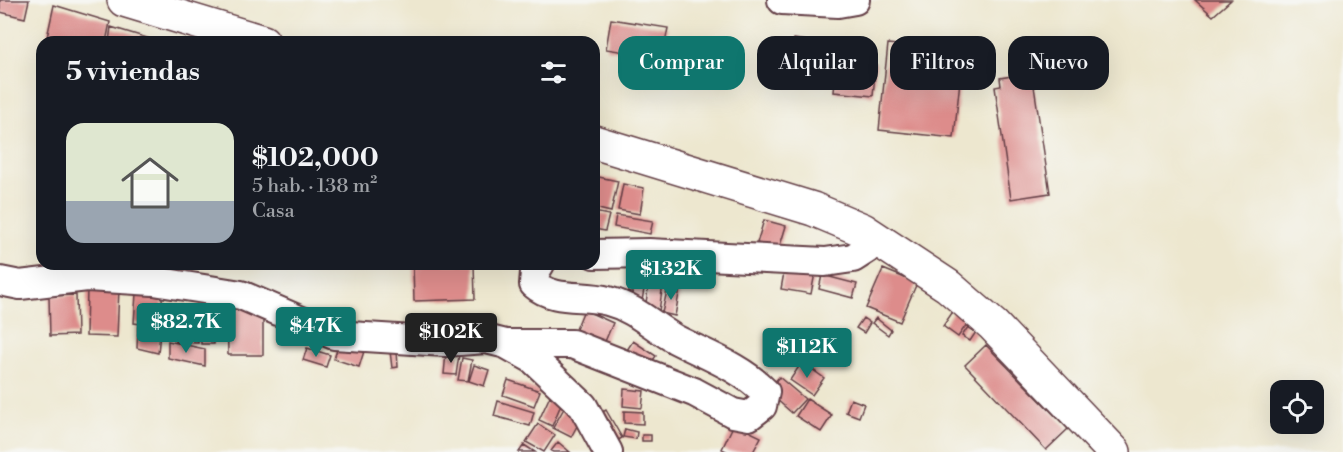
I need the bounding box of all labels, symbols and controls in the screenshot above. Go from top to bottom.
chip: Comprar [618,36,745,90]
chip: Alquilar [757,36,878,90]
chip: Filtros [890,36,996,90]
chip: Nuevo [1008,36,1109,90]
text: 5 viviendas [66,56,200,88]
icon: filters [537,56,570,89]
text: $102,000 [252,142,379,174]
icon: home [114,147,186,219]
text: 5 hab. · 138 m² [252,174,377,199]
text: Casa [252,199,295,224]
pin: $132K [629,250,713,301]
text: $132K [640,257,702,282]
pin: $82.7K [137,303,235,354]
pin: $47K [280,307,352,358]
text: $82.7K [151,310,221,335]
pin: $102K [409,313,493,364]
text: $47K [290,314,342,339]
text: $102K [419,320,483,345]
pin: $112K [765,328,849,379]
text: $112K [777,335,837,360]
map controls [1270,380,1324,434]
button: locate [1270,380,1324,434]

